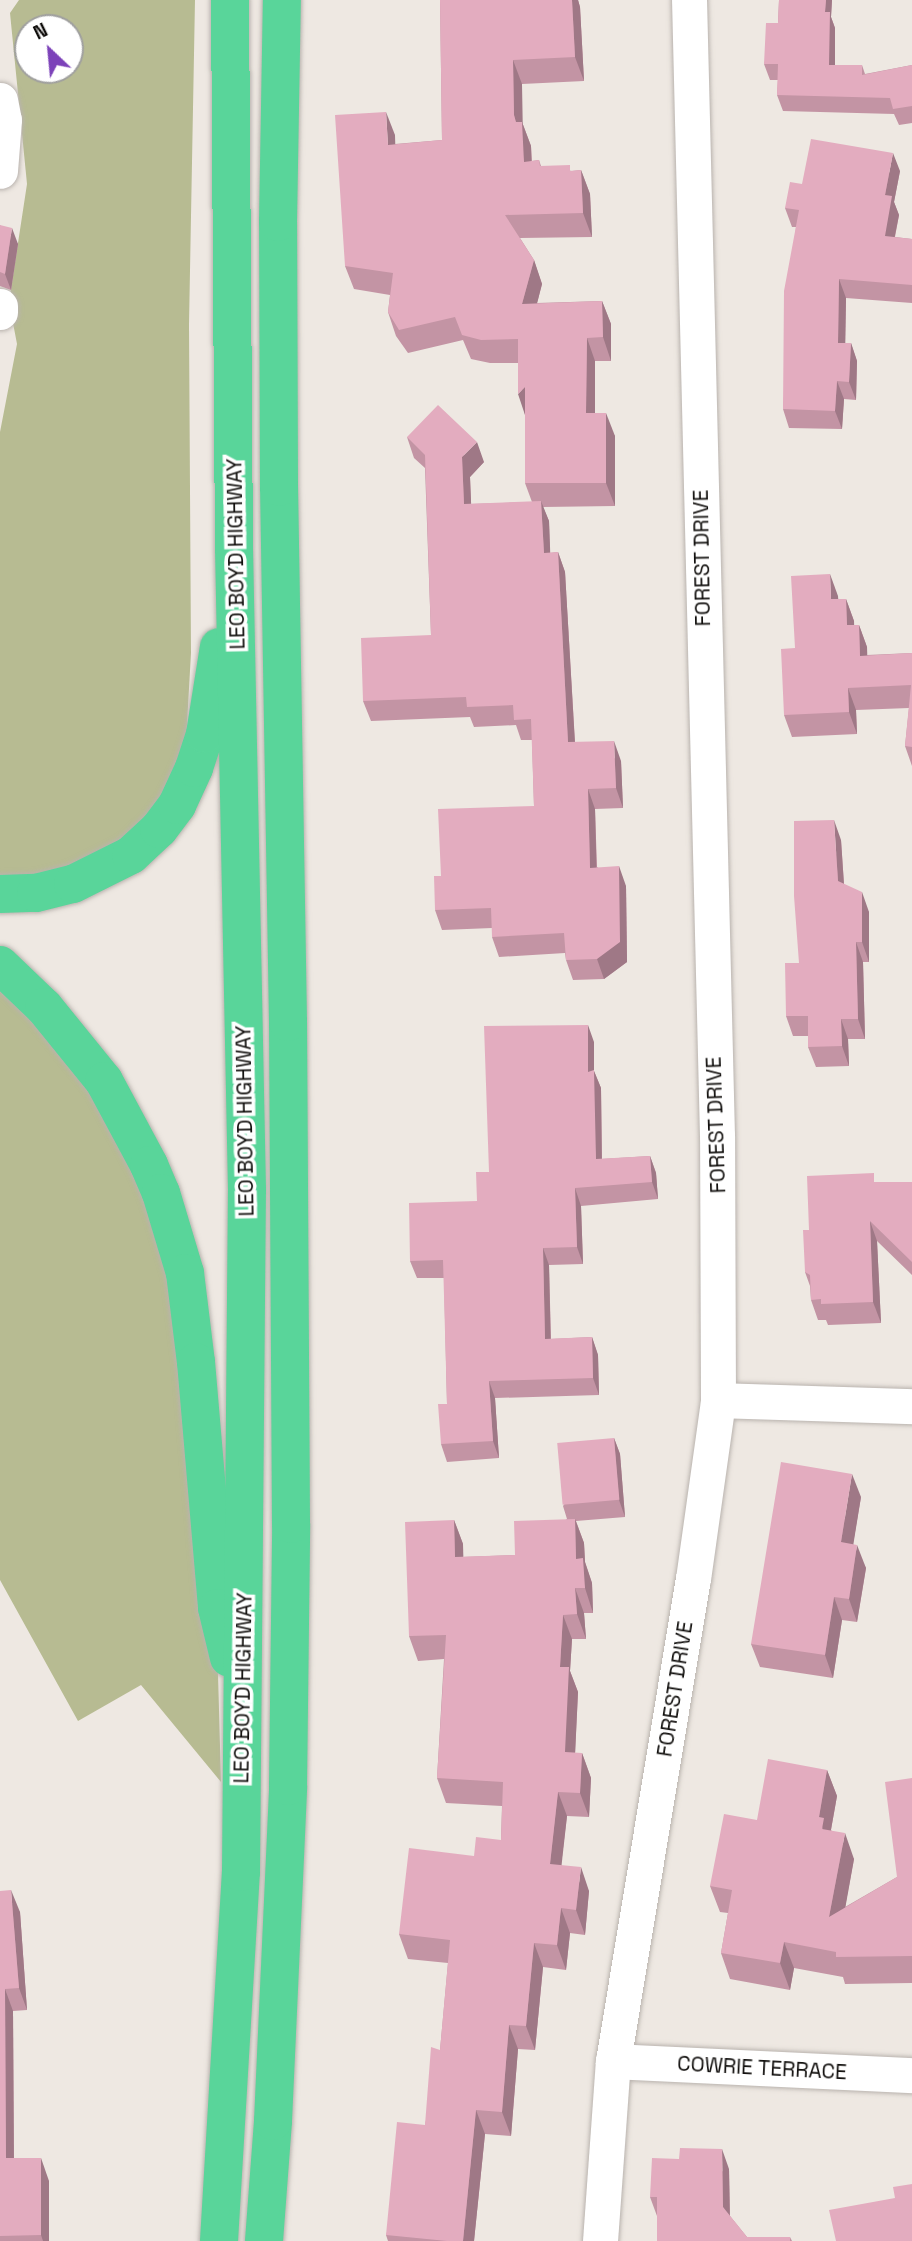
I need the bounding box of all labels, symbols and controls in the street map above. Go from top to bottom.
north arrow [14,14,84,84]
text: N [29,17,52,46]
street label: LEO BOYD HIGHWAY [222,458,250,650]
street label: FOREST DRIVE [688,489,716,627]
street label: LEO BOYD HIGHWAY [231,1025,259,1217]
street label: FOREST DRIVE [701,1056,731,1194]
street label: LEO BOYD HIGHWAY [229,1592,257,1784]
street label: FOREST DRIVE [652,1619,698,1759]
street label: COWRIE TERRACE [676,2051,848,2085]

